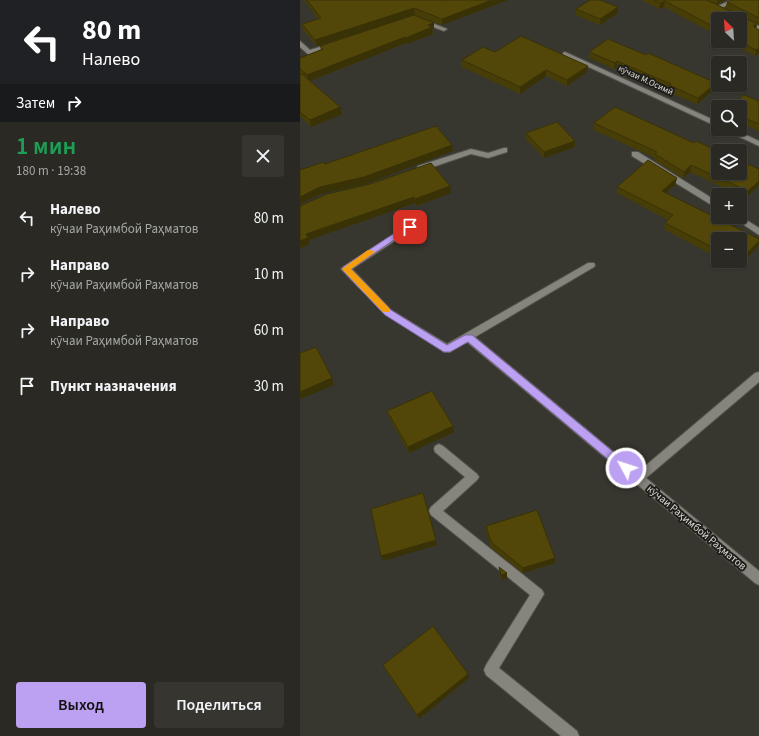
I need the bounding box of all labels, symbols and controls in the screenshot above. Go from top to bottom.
text: 80 m [82,10,141,50]
north arrow [711,12,747,48]
map controls [711,12,747,268]
icon: left [16,16,68,68]
text: Налево [82,47,140,72]
button: sound [711,56,747,92]
street label: кӯчаи М.Осимӣ [616,62,675,99]
icon: right [63,92,85,114]
text: Затем [16,93,55,114]
button: search [711,100,747,136]
text: 1 мин [16,129,76,164]
button: close [242,135,284,177]
button: layers [711,144,747,180]
text: 180 m · 19:38 [16,162,86,180]
button: + [711,188,747,224]
text: Налево [50,199,101,220]
icon: left [16,207,38,229]
text: 80 m [254,208,284,229]
pin [393,210,427,244]
icon: arrive [399,216,421,238]
text: кӯчаи Раҳимбой Раҳматов [50,220,198,238]
button: − [711,232,747,268]
text: Направо [50,255,109,276]
icon: right [16,263,38,285]
text: 10 m [254,264,284,285]
text: кӯчаи Раҳимбой Раҳматов [50,276,198,294]
text: Направо [50,311,109,332]
icon: right [16,319,38,341]
text: 60 m [254,320,284,341]
text: кӯчаи Раҳимбой Раҳматов [50,332,198,350]
icon: arrive [16,375,38,397]
text: Пункт назначения [50,376,177,397]
text: 30 m [254,376,284,397]
position arrow [605,447,647,489]
street label: кӯчаи Раҳимбой Раҳматов [644,481,750,574]
button: Выход [16,682,146,728]
button: Поделиться [154,682,284,728]

